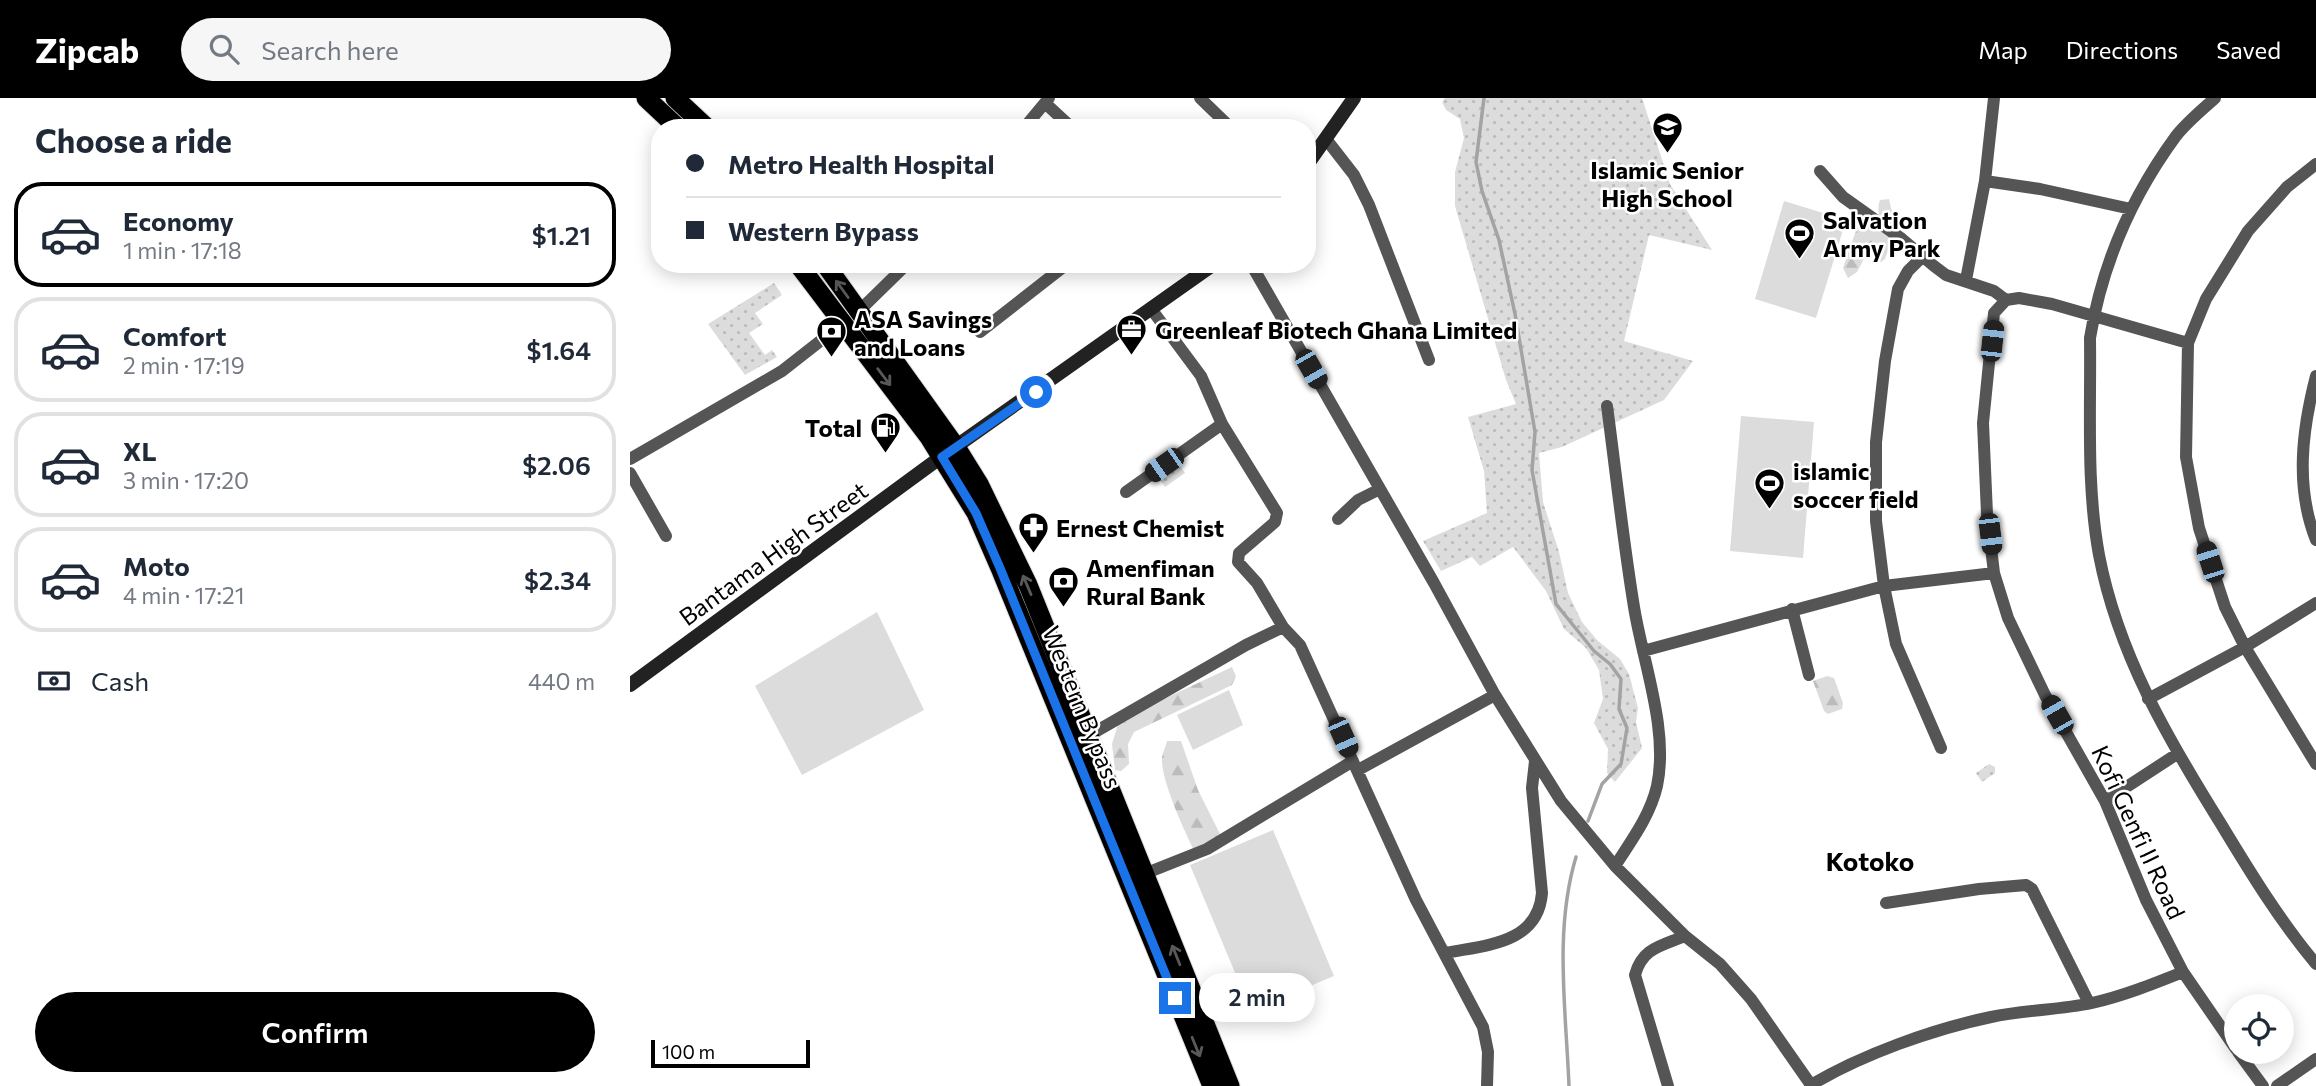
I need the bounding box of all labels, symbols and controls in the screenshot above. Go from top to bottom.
search box [181,18,671,81]
text: Zipcab [35,29,139,70]
icon: search [205,30,243,68]
text: Search here [261,34,399,65]
text: Map [1978,35,2028,64]
text: Directions [2066,35,2178,64]
text: Saved [2216,35,2281,64]
school or university icon: Islamic Senior High School [1650,110,1684,154]
text: Choose a ride [35,120,232,160]
text: Metro Health Hospital [728,148,995,179]
place label: Islamic Senior High School [1590,155,1744,212]
icon: car [39,203,102,266]
text: Economy [123,205,234,236]
place label: Salvation Army Park [1823,205,1941,262]
text: Western Bypass [728,215,919,246]
sports icon: Salvation Army Park [1783,216,1817,260]
text: $1.21 [532,219,591,250]
text: 1 min · 17:18 [123,236,242,264]
one-way arrow [835,280,850,299]
place label: ASA Savings and Loans [854,304,992,361]
office icon: Greenleaf Biotech Ghana Limited [1115,312,1149,356]
bank icon: ASA Savings and Loans [814,315,848,359]
place label: Greenleaf Biotech Ghana Limited [1155,315,1517,344]
icon: car [39,318,102,381]
car [1980,319,2005,363]
text: Comfort [123,320,226,351]
text: $1.64 [527,334,591,365]
car [1292,346,1331,392]
text: 2 min · 17:19 [123,351,245,379]
one-way arrow [876,368,891,386]
route start [1020,376,1052,408]
fuel station icon: Total [868,410,902,454]
place label: Total [805,413,862,442]
icon: car [39,433,102,496]
text: XL [123,435,157,466]
car [1141,444,1188,486]
text: $2.06 [522,449,591,480]
place label: islamic soccer field [1793,456,1919,513]
text: 3 min · 17:20 [123,466,249,494]
sports icon: islamic soccer field [1753,467,1787,511]
street label: Bantama High Street [673,475,873,631]
pharmacy icon: Ernest Chemist [1016,510,1050,554]
car [1978,512,2003,556]
place label: Ernest Chemist [1056,513,1224,542]
car [2194,539,2227,585]
icon: car [39,548,102,611]
text: Moto [123,550,190,581]
place label: Amenfiman Rural Bank [1086,553,1215,610]
text: $2.34 [524,564,591,595]
bank icon: Amenfiman Rural Bank [1046,564,1080,608]
one-way arrow [1020,574,1033,596]
text: 4 min · 17:21 [123,581,245,609]
street label: Western Bypass [1037,621,1129,793]
icon: cash [35,662,73,700]
text: Cash [91,665,149,696]
text: 440 m [528,667,595,695]
car [2038,692,2077,738]
car [1325,714,1362,760]
street label: Kofi Genfi II Road [2086,741,2192,923]
district label: Kotoko [1826,845,1914,876]
one-way arrow [1169,944,1182,966]
callout: 2 min [1200,974,1315,1023]
route end [1159,982,1191,1014]
text: 2 min [1229,983,1285,1011]
button: Confirm [35,992,595,1072]
map controls [2224,994,2294,1064]
button: locate [2224,994,2294,1064]
one-way arrow [1190,1036,1203,1058]
scale bar [651,1037,810,1069]
text: 100 m [662,1040,715,1063]

